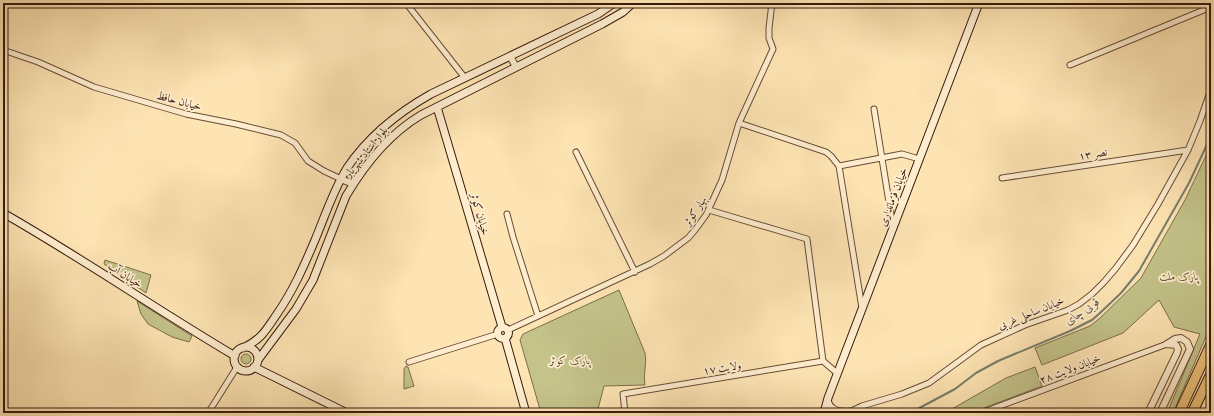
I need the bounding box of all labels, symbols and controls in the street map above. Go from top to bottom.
street label: خیابان حافظ [155,89,203,113]
street label: بلوار استاد شهریار [341,124,391,181]
street label: نصر ۱۳ [1078,145,1109,164]
street label: خیابان فرمانداری [876,166,911,229]
street label: خیابان کوثر [467,190,492,237]
street label: بهار کوثر [680,194,710,230]
street label: خیابان آب [105,259,145,291]
park label: پارک ملت [1159,270,1199,284]
street label: خیابان ساحلی غربی [996,294,1067,334]
water label: قوبی چای [1062,294,1103,329]
street label: خیابان ولایت ۲۸ [1038,351,1102,387]
park label: پارک کوثر [549,354,591,368]
street label: ولایت ۱۷ [702,359,742,377]

